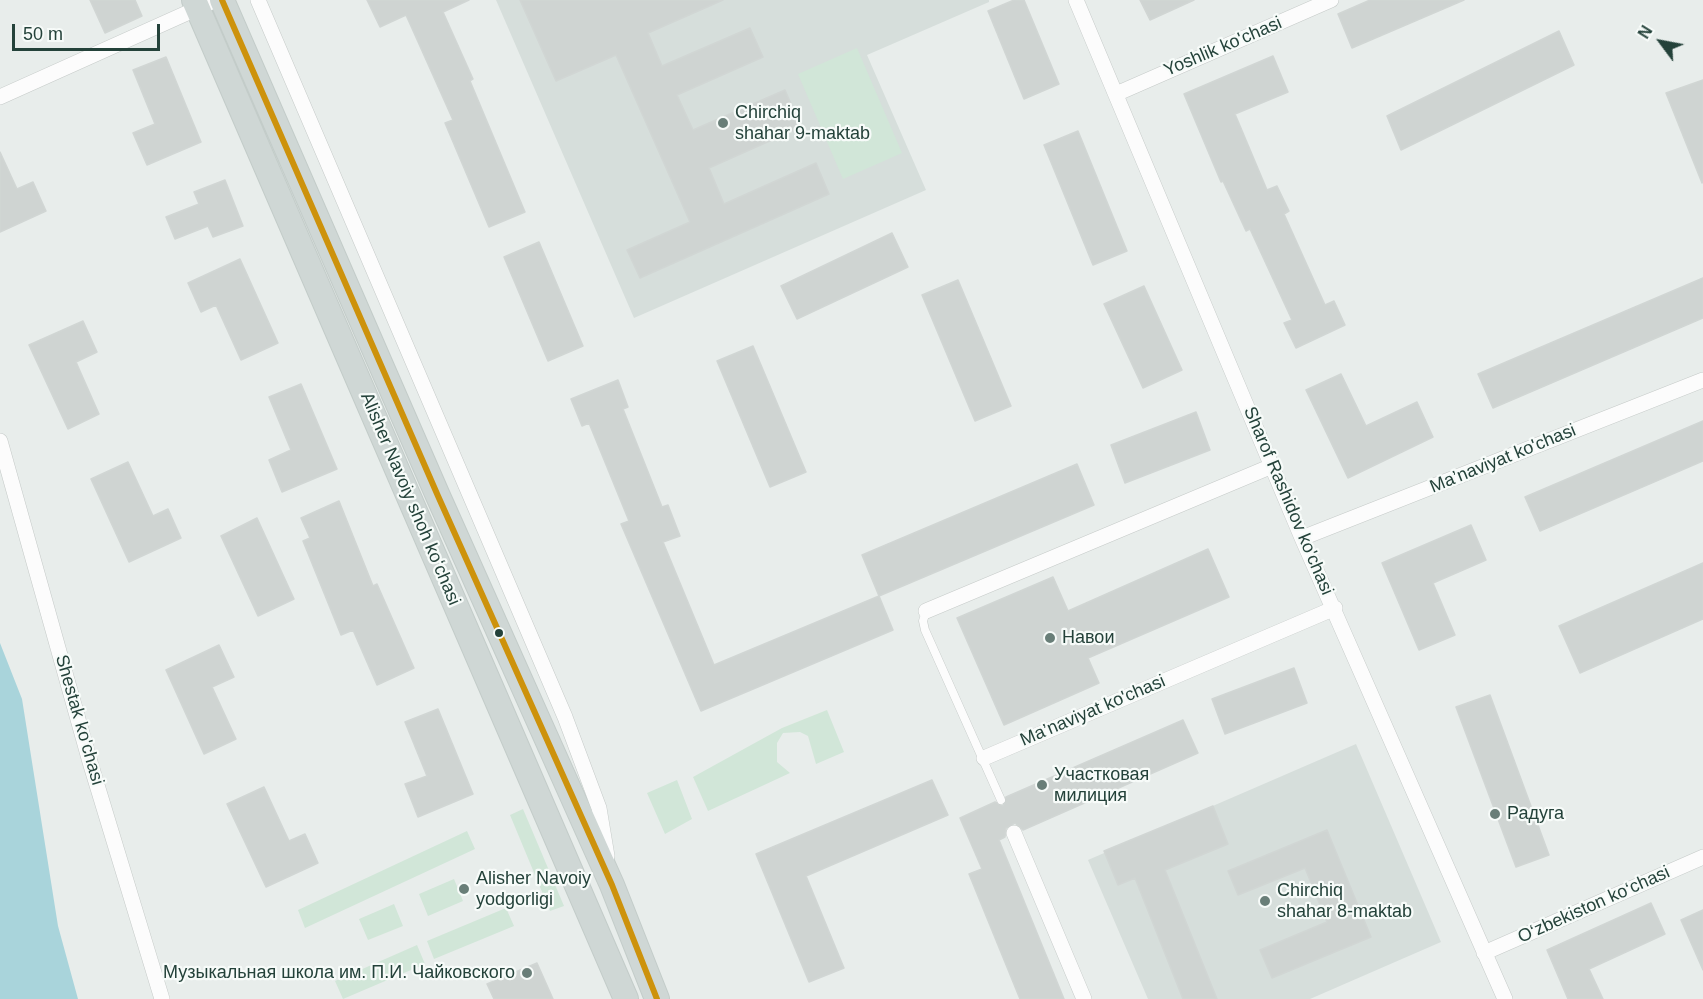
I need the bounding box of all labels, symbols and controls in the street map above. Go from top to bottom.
scale bar [15,12,164,50]
street label: Yoshlik ko'chasi [1161,12,1285,82]
north arrow [1631,12,1691,72]
text: N [1635,23,1656,42]
text: 50 m [23,24,63,44]
place label: Chirchiq shahar 9-maktab [735,102,870,144]
marker: Chirchiq shahar 9-maktab [716,116,730,130]
street label: Alisher Navoiy shoh koʻchasi [355,389,465,609]
street label: Sharof Rashidov ko'chasi [1238,404,1338,598]
street label: Ma’naviyat ko'chasi [1427,420,1579,498]
unlabelled marker [493,627,505,639]
place label: Навои [1062,627,1114,649]
marker: Навои [1043,631,1057,645]
street label: Shestak ko'chasi [50,652,108,788]
street label: Ma’naviyat ko'chasi [1017,671,1169,751]
place label: Участковая милиция [1054,764,1149,806]
marker: Участковая милиция [1035,778,1049,792]
place label: Радуга [1507,803,1564,825]
marker: Радуга [1488,807,1502,821]
street label: O‘zbekiston ko‘chasi [1515,862,1673,948]
place label: Alisher Navoiy yodgorligi [476,868,591,910]
place label: Chirchiq shahar 8-maktab [1277,880,1412,922]
marker: Alisher Navoiy yodgorligi [457,882,471,896]
marker: Chirchiq shahar 8-maktab [1258,894,1272,908]
place label: Музыкальная школа им. П.И. Чайковского [163,962,515,984]
marker: Музыкальная школа им. П.И. Чайковского [520,966,534,980]

